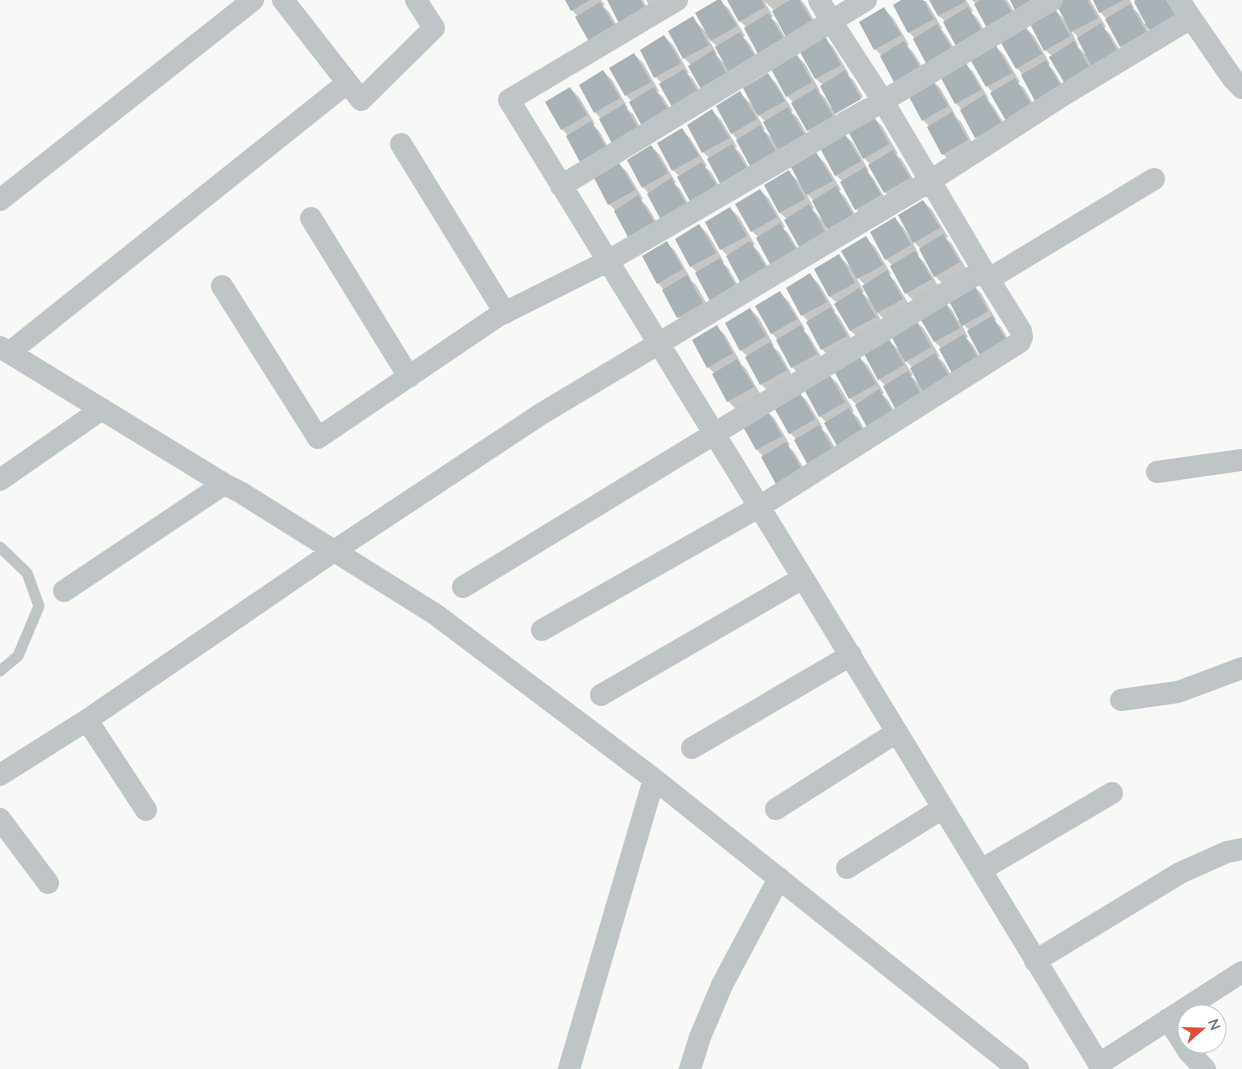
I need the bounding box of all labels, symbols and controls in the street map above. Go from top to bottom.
north arrow [1177,1004,1227,1054]
text: N [1205,1016,1225,1032]

